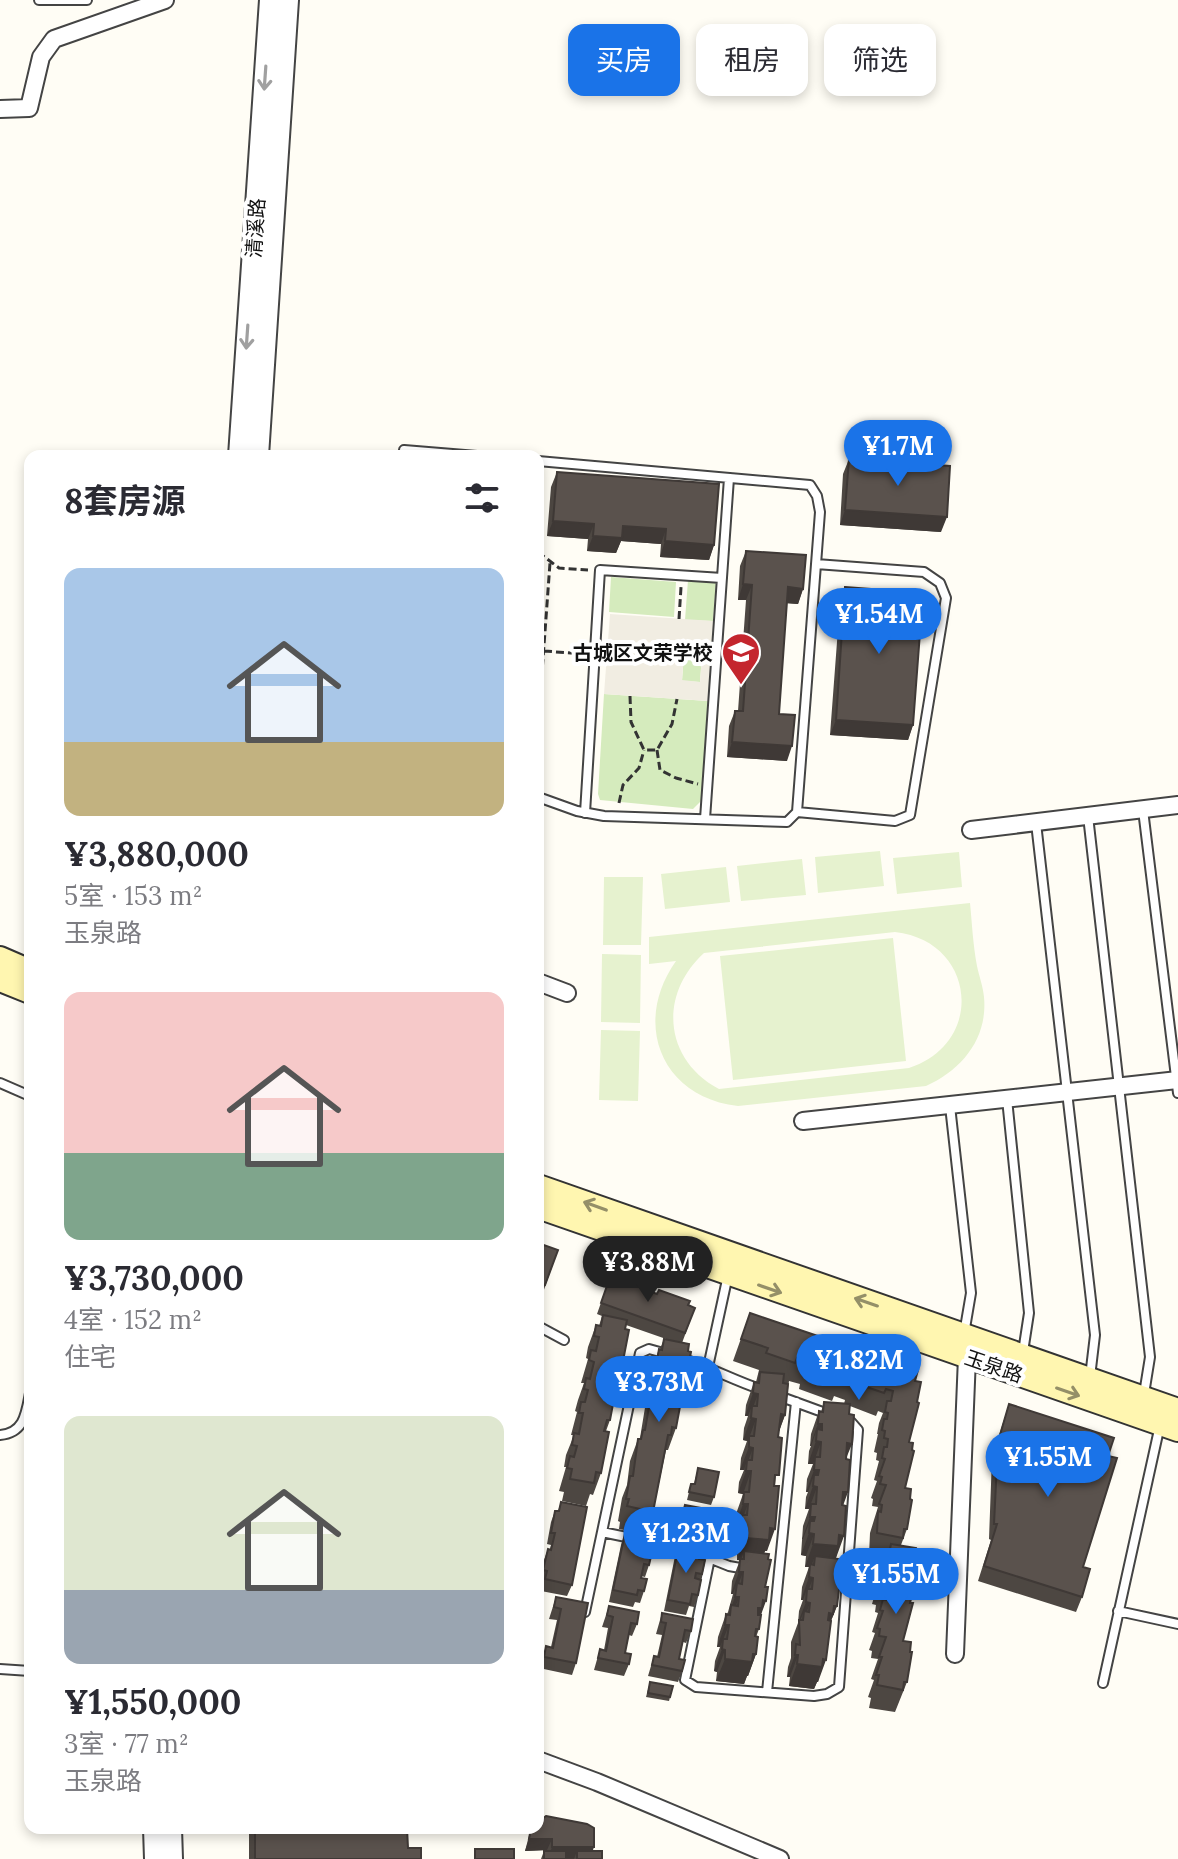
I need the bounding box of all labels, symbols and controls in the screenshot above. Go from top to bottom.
chip: 买房 [568,24,680,96]
chip: 租房 [696,24,808,96]
chip: 筛选 [824,24,936,96]
one-way arrow [257,64,272,91]
street label: 清溪路 [240,197,270,259]
one-way arrow [239,323,254,350]
pin: ¥1.7M [842,420,954,488]
text: ¥1.7M [862,429,934,462]
icon: filters [460,476,504,520]
text: 8套房源 [64,479,185,522]
pin: ¥1.54M [814,588,944,656]
text: ¥1.54M [834,597,924,630]
icon: home [212,620,356,764]
school or university icon: 古城区文荣学校 [720,631,762,686]
place label: 古城区文荣学校 [573,640,713,665]
text: ¥3,880,000 [64,832,249,875]
text: 5室 · 153 m² [64,879,203,912]
text: 玉泉路 [64,916,142,949]
icon: home [212,1044,356,1188]
one-way arrow [583,1198,607,1212]
pin: ¥3.88M [583,1236,713,1304]
text: ¥3.88M [601,1245,695,1278]
text: ¥3,730,000 [64,1256,244,1299]
one-way arrow [757,1282,782,1297]
one-way arrow [854,1293,879,1308]
text: 4室 · 152 m² [64,1303,202,1336]
pin: ¥1.82M [794,1334,924,1402]
text: 住宅 [64,1340,116,1373]
text: ¥1.82M [814,1343,904,1376]
street label: 玉泉路 [962,1344,1026,1388]
pin: ¥3.73M [594,1356,724,1424]
text: ¥3.73M [614,1365,704,1398]
one-way arrow [1056,1386,1081,1401]
pin: ¥1.55M [983,1431,1113,1499]
text: ¥1.55M [1004,1440,1092,1473]
icon: home [212,1468,356,1612]
pin: ¥1.23M [621,1507,751,1575]
text: ¥1.23M [641,1516,731,1549]
pin: ¥1.55M [831,1548,961,1616]
text: ¥1.55M [852,1557,940,1590]
text: ¥1,550,000 [64,1680,241,1723]
text: 3室 · 77 m² [64,1727,189,1760]
text: 玉泉路 [64,1764,142,1797]

